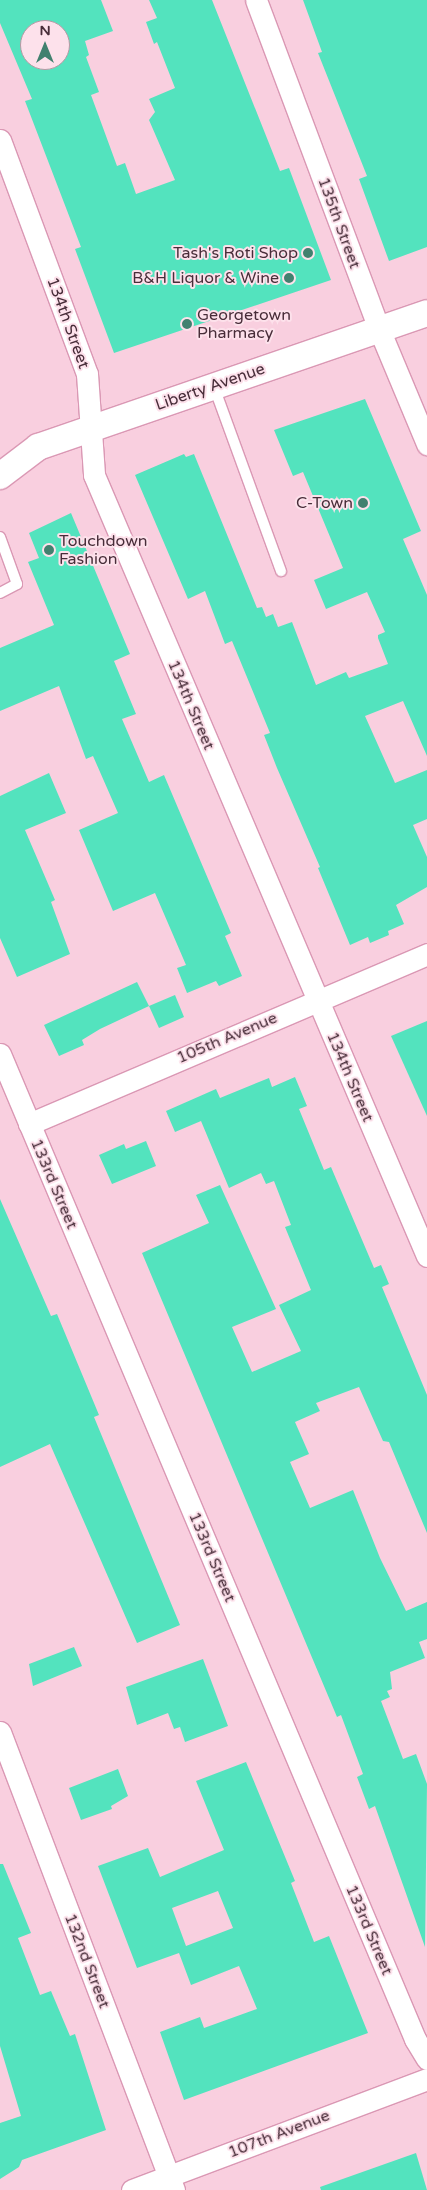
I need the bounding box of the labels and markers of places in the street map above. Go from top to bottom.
place label: Tash's Roti Shop [173,243,298,263]
marker: Tash's Roti Shop [302,247,314,259]
place label: B&H Liquor & Wine [132,268,279,288]
marker: B&H Liquor & Wine [283,272,295,284]
place label: Georgetown Pharmacy [197,305,291,343]
marker: Georgetown Pharmacy [181,318,193,330]
place label: C-Town [296,493,353,513]
marker: C-Town [357,497,369,509]
place label: Touchdown Fashion [59,531,148,569]
marker: Touchdown Fashion [43,544,55,556]

